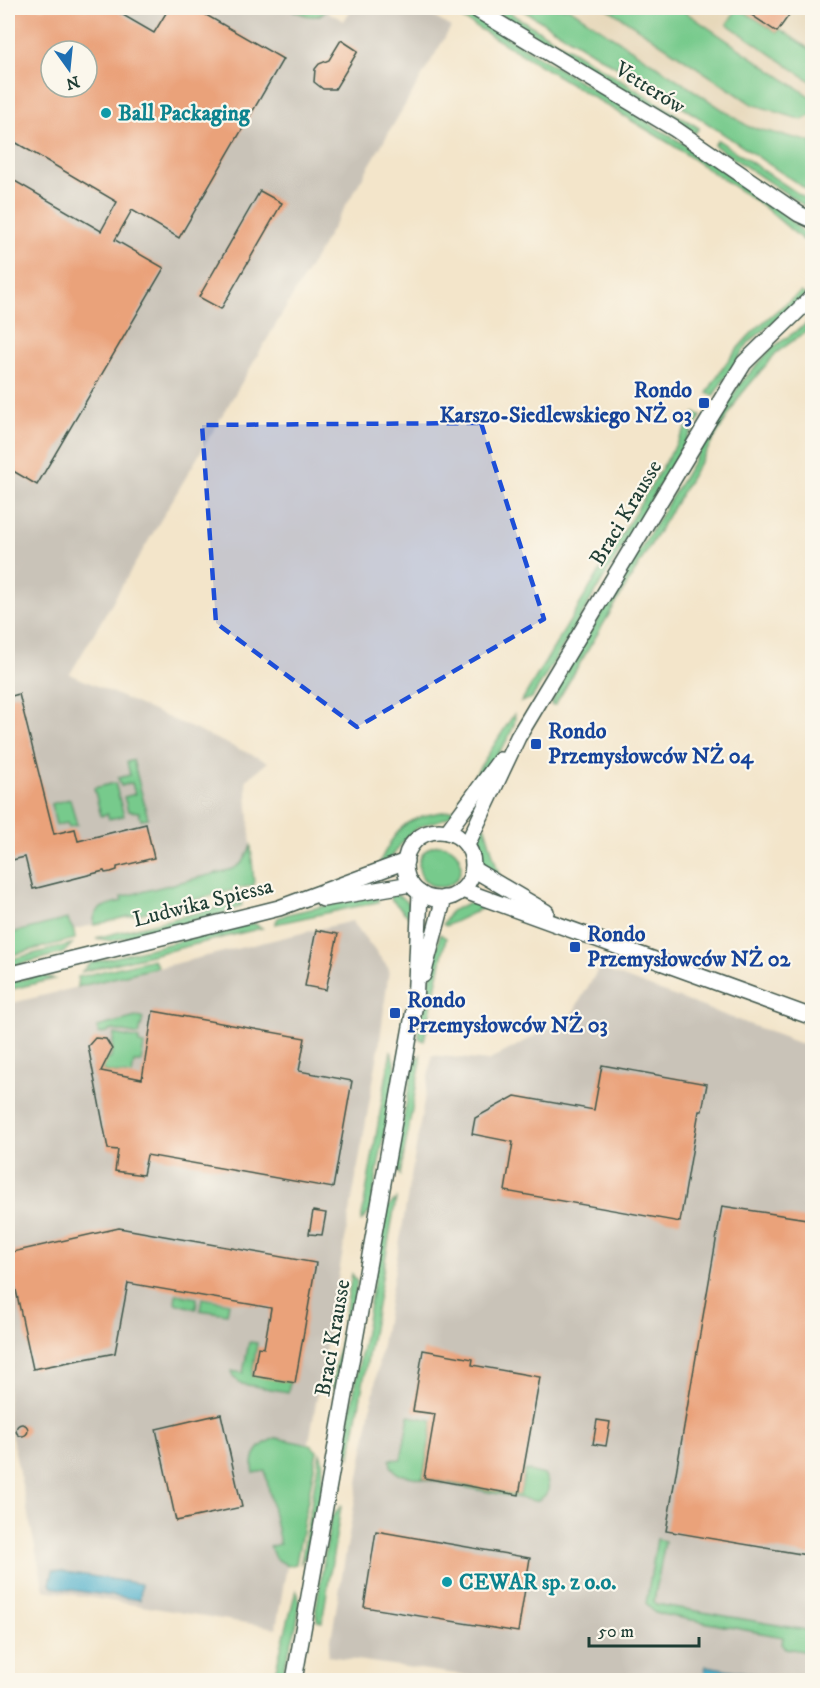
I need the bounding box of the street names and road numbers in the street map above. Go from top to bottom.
street label: Vetterów [609,55,690,120]
street label: Braci Krausse [584,455,668,571]
street label: Ludwika Spiessa [130,872,276,933]
street label: Braci Krausse [309,1277,357,1399]

